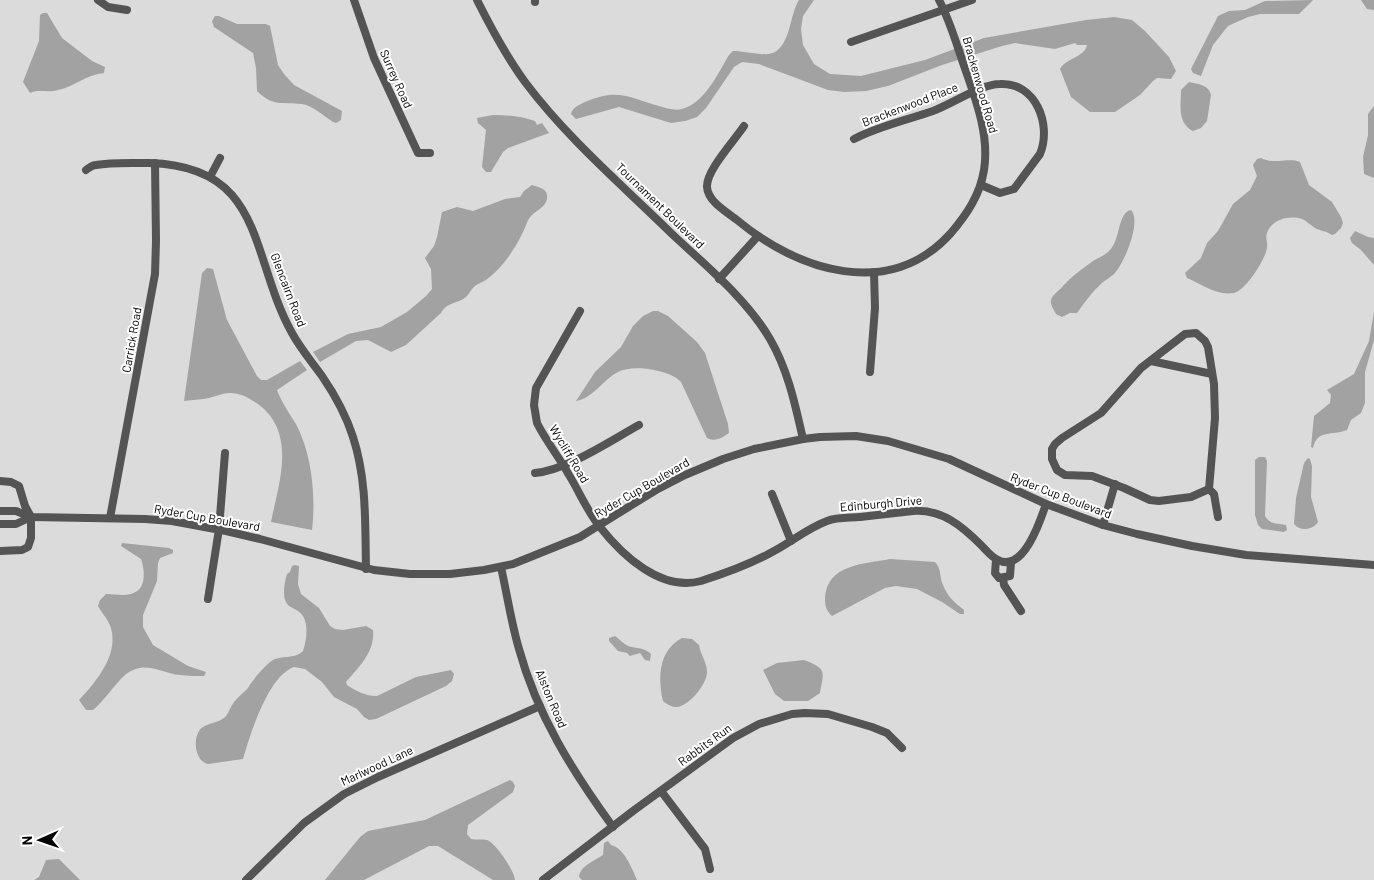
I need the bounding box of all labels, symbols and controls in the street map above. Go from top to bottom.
street label: Brackenwood Road [960,35,1001,135]
street label: Surrey Road [378,47,416,110]
street label: Brackenwood Place [860,79,960,129]
street label: Tournament Boulevard [614,159,708,251]
street label: Glencairn Road [268,251,309,329]
street label: Carrick Road [118,306,144,374]
street label: Wycliff Road [547,422,593,485]
street label: Ryder Cup Boulevard [592,454,691,520]
street label: Ryder Cup Boulevard [1009,469,1114,521]
street label: Edinburgh Drive [839,492,923,514]
street label: Ryder Cup Boulevard [153,501,261,533]
street label: Alston Road [533,667,570,730]
street label: Rabbits Run [675,720,734,768]
street label: Marlwood Lane [338,742,415,788]
north arrow [15,815,65,865]
text: N [18,836,35,845]

